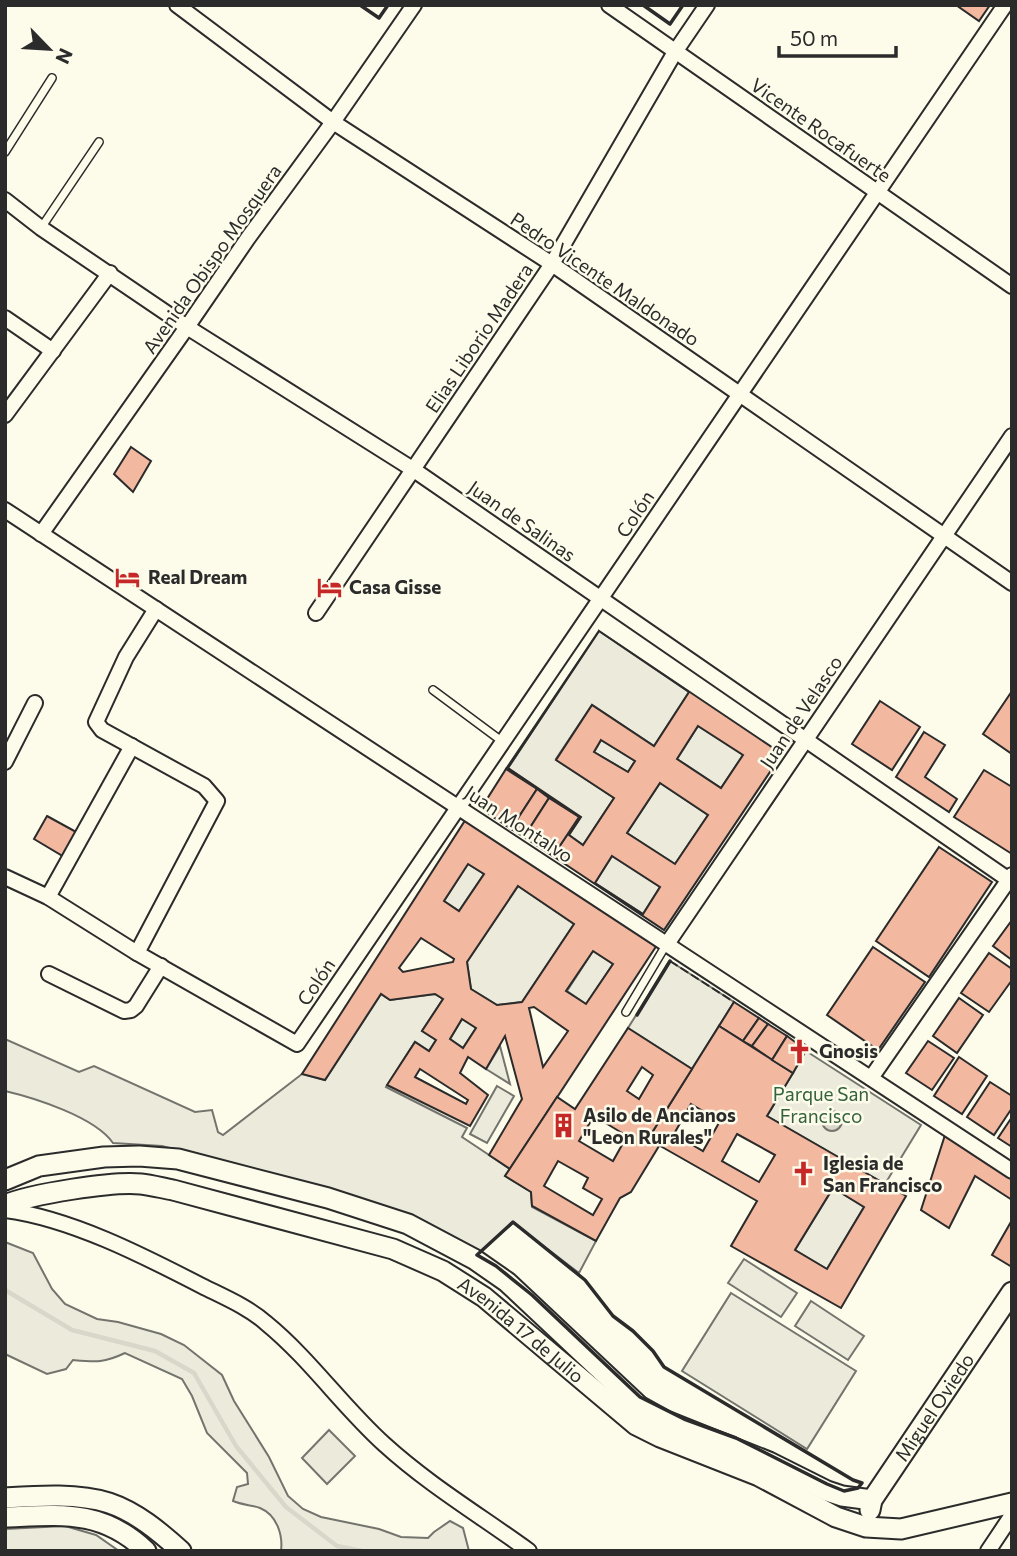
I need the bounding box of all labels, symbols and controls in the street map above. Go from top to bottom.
north arrow [14,14,84,84]
scale bar [779,14,896,58]
text: 50 m [790,25,838,50]
text: N [51,45,78,68]
street label: Vicente Rocafuerte [747,73,896,187]
street label: Avenida Obispo Mosquera [137,160,286,358]
street label: Pedro Vicente Maldonado [507,207,704,350]
street label: Elias Liborio Madera [420,259,537,417]
street label: Juan de Salinas [464,475,580,566]
street label: Colón [611,486,659,541]
hotel icon: Real Dream [114,563,142,591]
place label: Real Dream [148,565,247,588]
hotel icon: Casa Gisse [315,573,343,601]
place label: Casa Gisse [349,575,441,598]
street label: Juan de Velasco [754,651,847,773]
street label: Juan Montalvo [461,780,578,867]
street label: Colón [292,954,340,1009]
church icon: Gnosis [785,1037,813,1065]
place label: Gnosis [819,1039,878,1062]
park label: Parque San Francisco [773,1082,869,1127]
place label: Asilo de Ancianos "Leon Rurales" [583,1103,736,1148]
building icon: Asilo de Ancianos "Leon Rurales" [549,1112,577,1140]
place label: Iglesia de San Francisco [823,1151,942,1196]
church icon: Iglesia de San Francisco [789,1160,817,1188]
street label: Avenida 17 de Julio [454,1271,589,1387]
street label: Miguel Oviedo [890,1349,978,1465]

